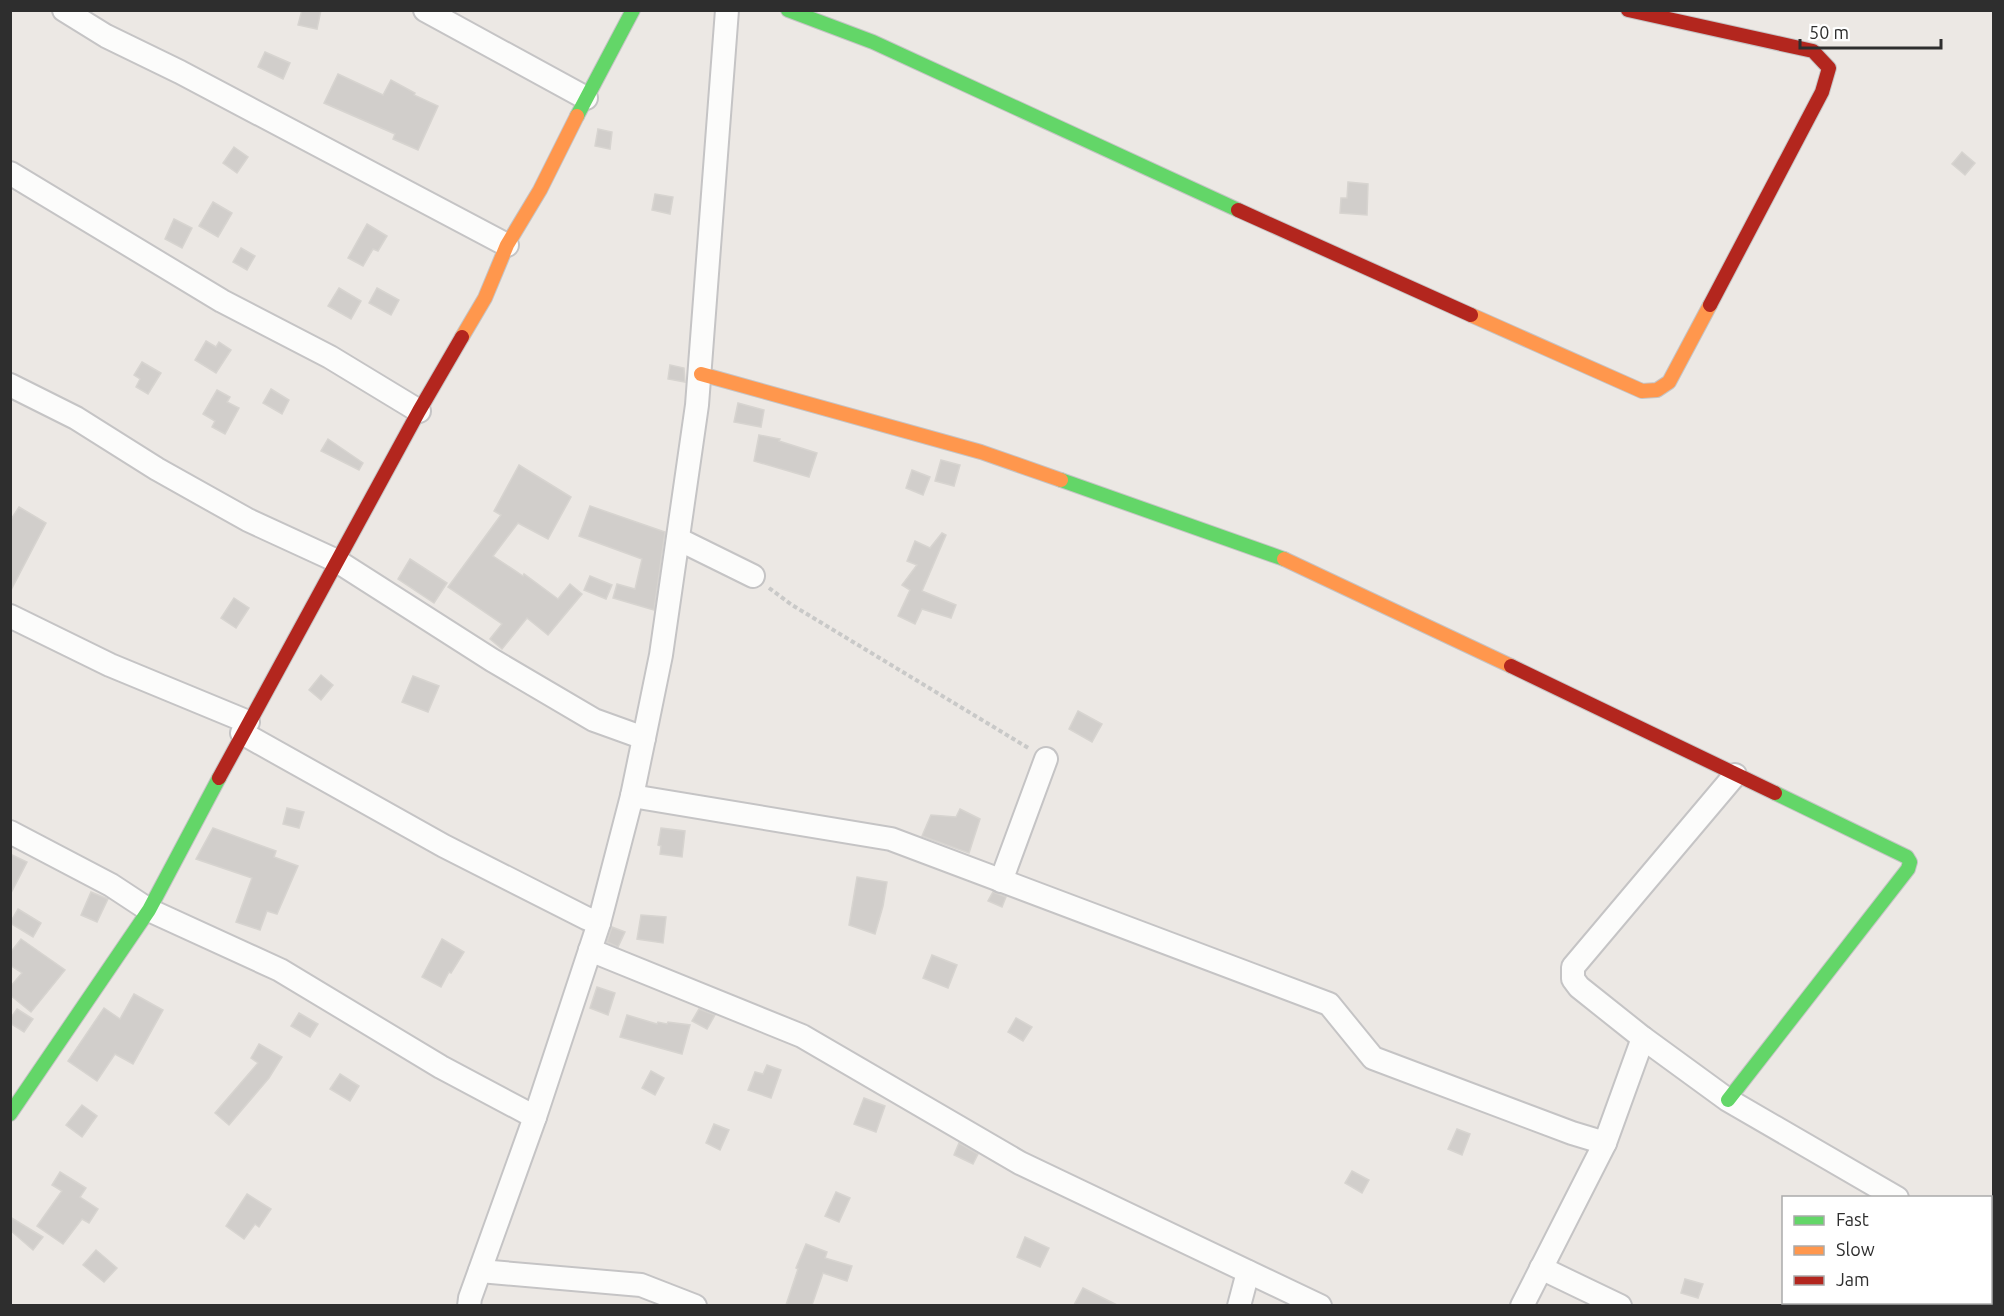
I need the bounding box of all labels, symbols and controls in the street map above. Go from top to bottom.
scale bar [1800,12,1941,50]
text: 50 m [1809,22,1849,42]
legend [1782,1196,1992,1304]
text: Fast [1836,1209,1869,1229]
text: Slow [1836,1239,1875,1259]
text: Jam [1836,1269,1870,1289]

